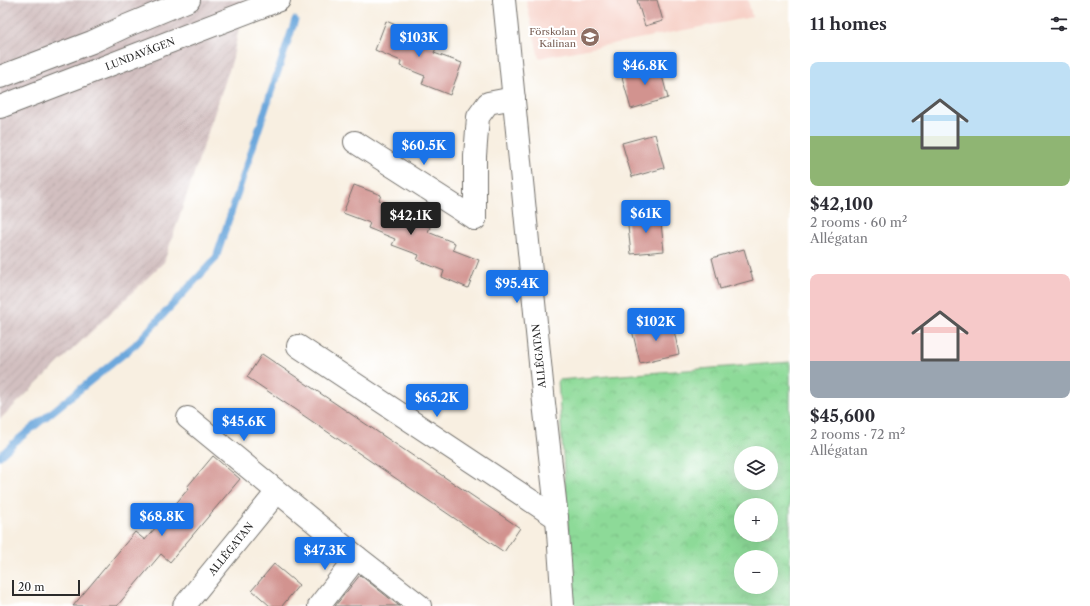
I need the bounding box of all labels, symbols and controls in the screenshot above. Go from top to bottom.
icon: filters [1048,13,1070,35]
text: 11 homes [810,14,887,34]
pin: $103K [391,24,447,58]
place label: Förskolan Kalinan [529,25,577,50]
school or university icon: Förskolan Kalinan [579,26,601,48]
text: $103K [399,29,439,45]
street label: LUNDAVÄGEN [103,35,177,73]
pin: $46.8K [612,52,678,86]
text: $46.8K [623,57,667,73]
icon: home [904,88,976,160]
pin: $60.5K [391,132,457,166]
text: $60.5K [402,137,446,153]
text: $42,100 [810,194,873,214]
pin: $61K [622,200,670,234]
pin: $42.1K [378,202,444,236]
text: $61K [630,205,662,221]
text: $42.1K [390,207,432,223]
text: 2 rooms · 60 m² [810,214,907,230]
text: Allégatan [810,230,868,246]
pin: $95.4K [484,270,550,304]
text: $95.4K [495,275,539,291]
icon: home [904,300,976,372]
pin: $102K [628,308,684,342]
text: $102K [636,313,676,329]
street label: ALLÉGATAN [529,323,549,390]
pin: $65.2K [404,384,470,418]
text: $65.2K [415,389,459,405]
text: $45,600 [810,406,875,426]
pin: $45.6K [211,408,277,442]
text: $45.6K [222,413,266,429]
text: 2 rooms · 72 m² [810,426,905,442]
text: Allégatan [810,442,868,458]
map controls [734,446,778,594]
button: layers [734,446,778,490]
button: + [734,498,778,542]
pin: $68.8K [129,503,195,537]
text: $68.8K [139,508,185,524]
street label: ALLÉGATAN [205,520,256,579]
pin: $47.3K [292,537,358,571]
text: $47.3K [304,542,346,558]
button: − [734,550,778,594]
scale bar [12,578,80,597]
text: 20 m [18,580,44,594]

